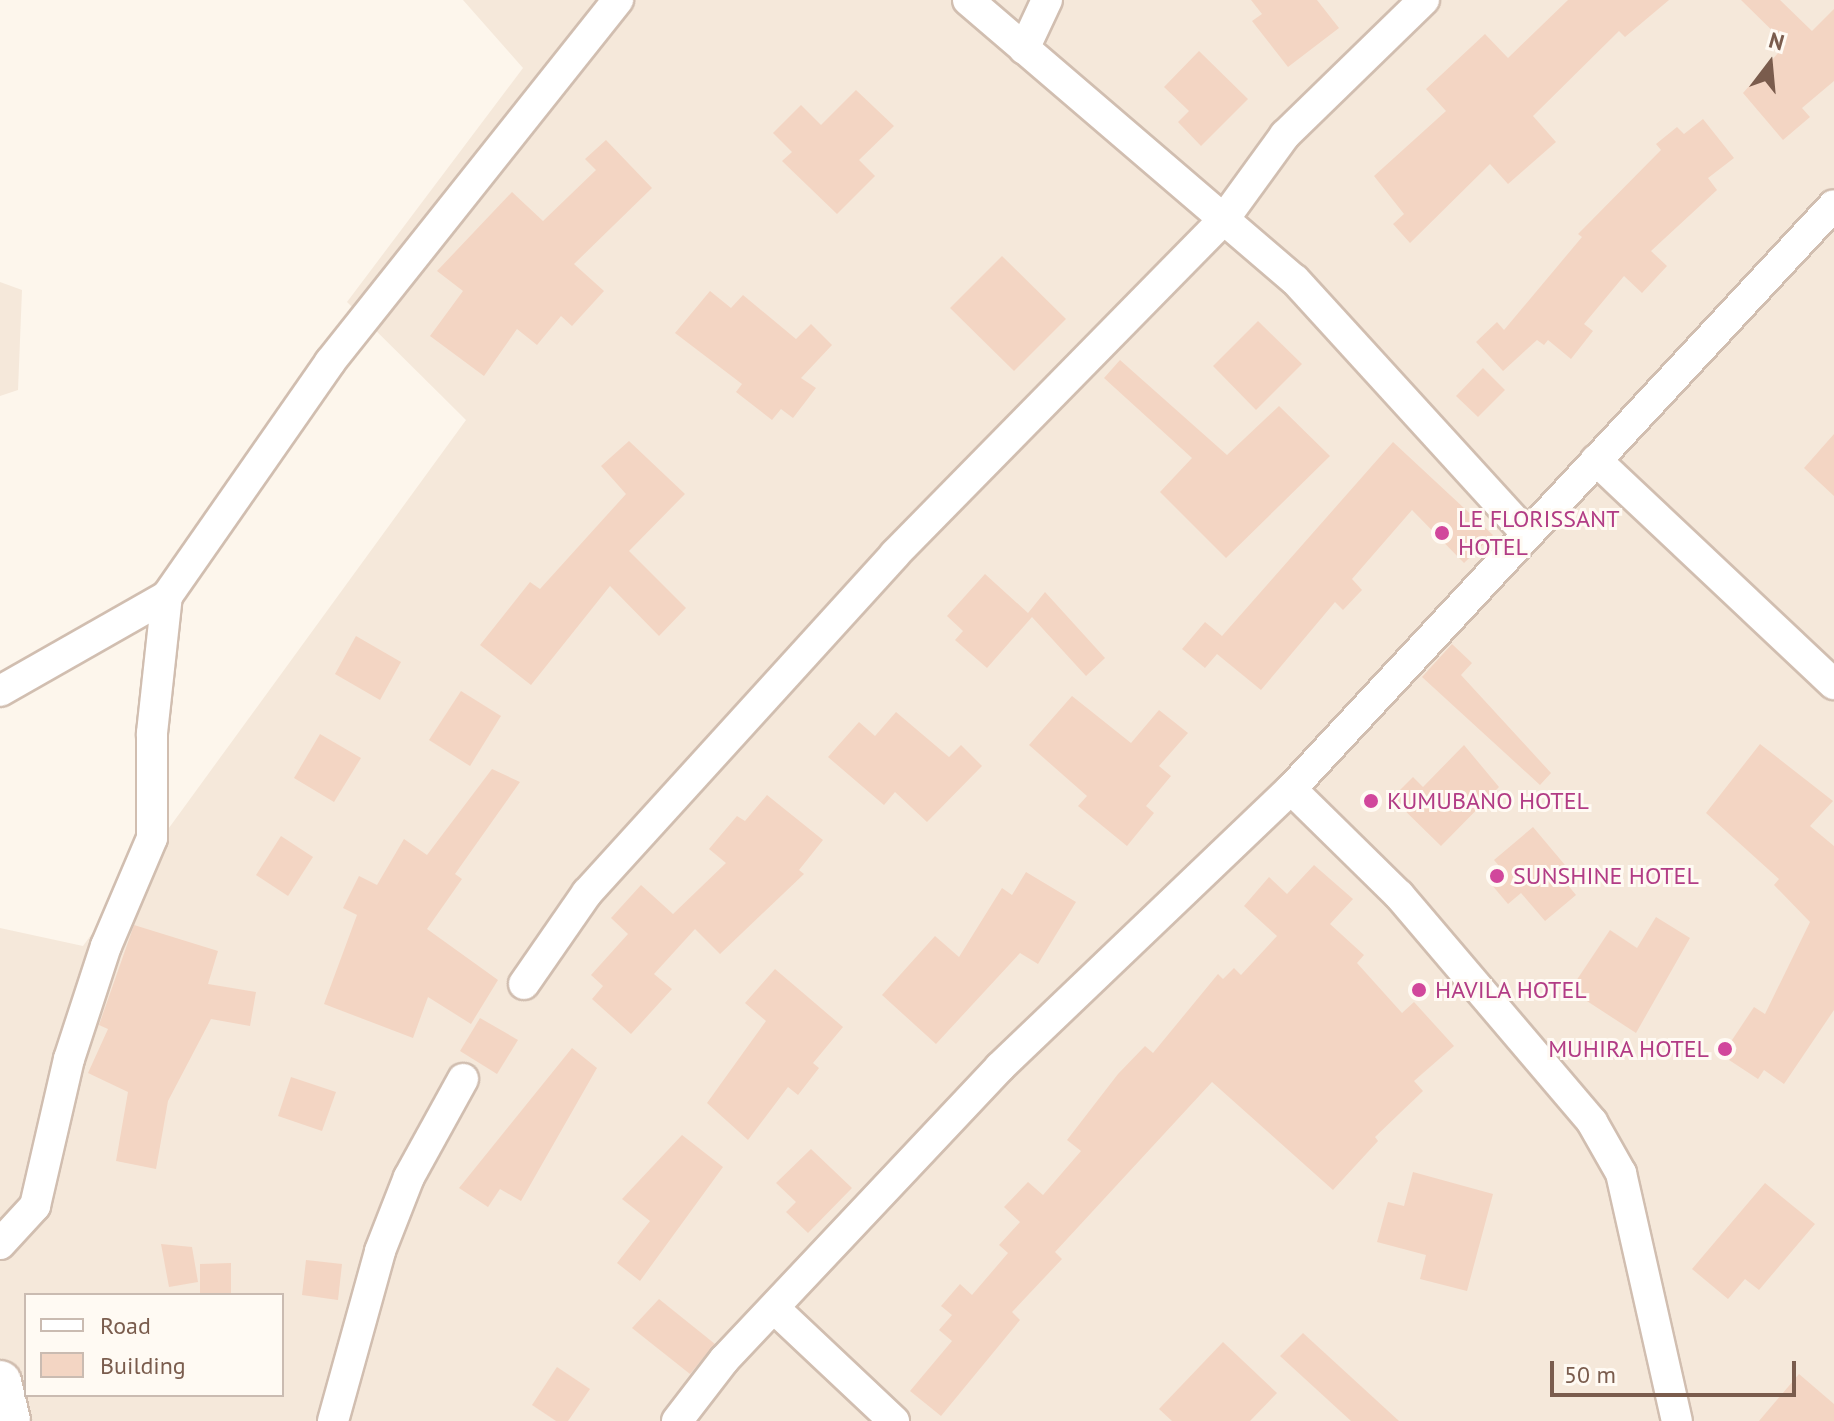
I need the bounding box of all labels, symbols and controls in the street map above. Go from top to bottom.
north arrow [1730,24,1810,104]
text: N [1766,25,1787,56]
place label: LE FLORISSANT HOTEL [1458,505,1620,561]
marker: LE FLORISSANT HOTEL [1433,524,1451,542]
place label: KUMUBANO HOTEL [1387,787,1589,815]
marker: KUMUBANO HOTEL [1362,792,1380,810]
place label: SUNSHINE HOTEL [1513,862,1699,890]
marker: SUNSHINE HOTEL [1488,867,1506,885]
place label: HAVILA HOTEL [1435,976,1588,1004]
marker: HAVILA HOTEL [1410,981,1428,999]
place label: MUHIRA HOTEL [1547,1035,1709,1063]
marker: MUHIRA HOTEL [1716,1040,1734,1058]
legend [24,1293,284,1397]
text: Road [100,1310,151,1341]
scale bar [1554,1345,1800,1395]
text: Building [100,1350,186,1381]
text: 50 m [1564,1359,1616,1390]

